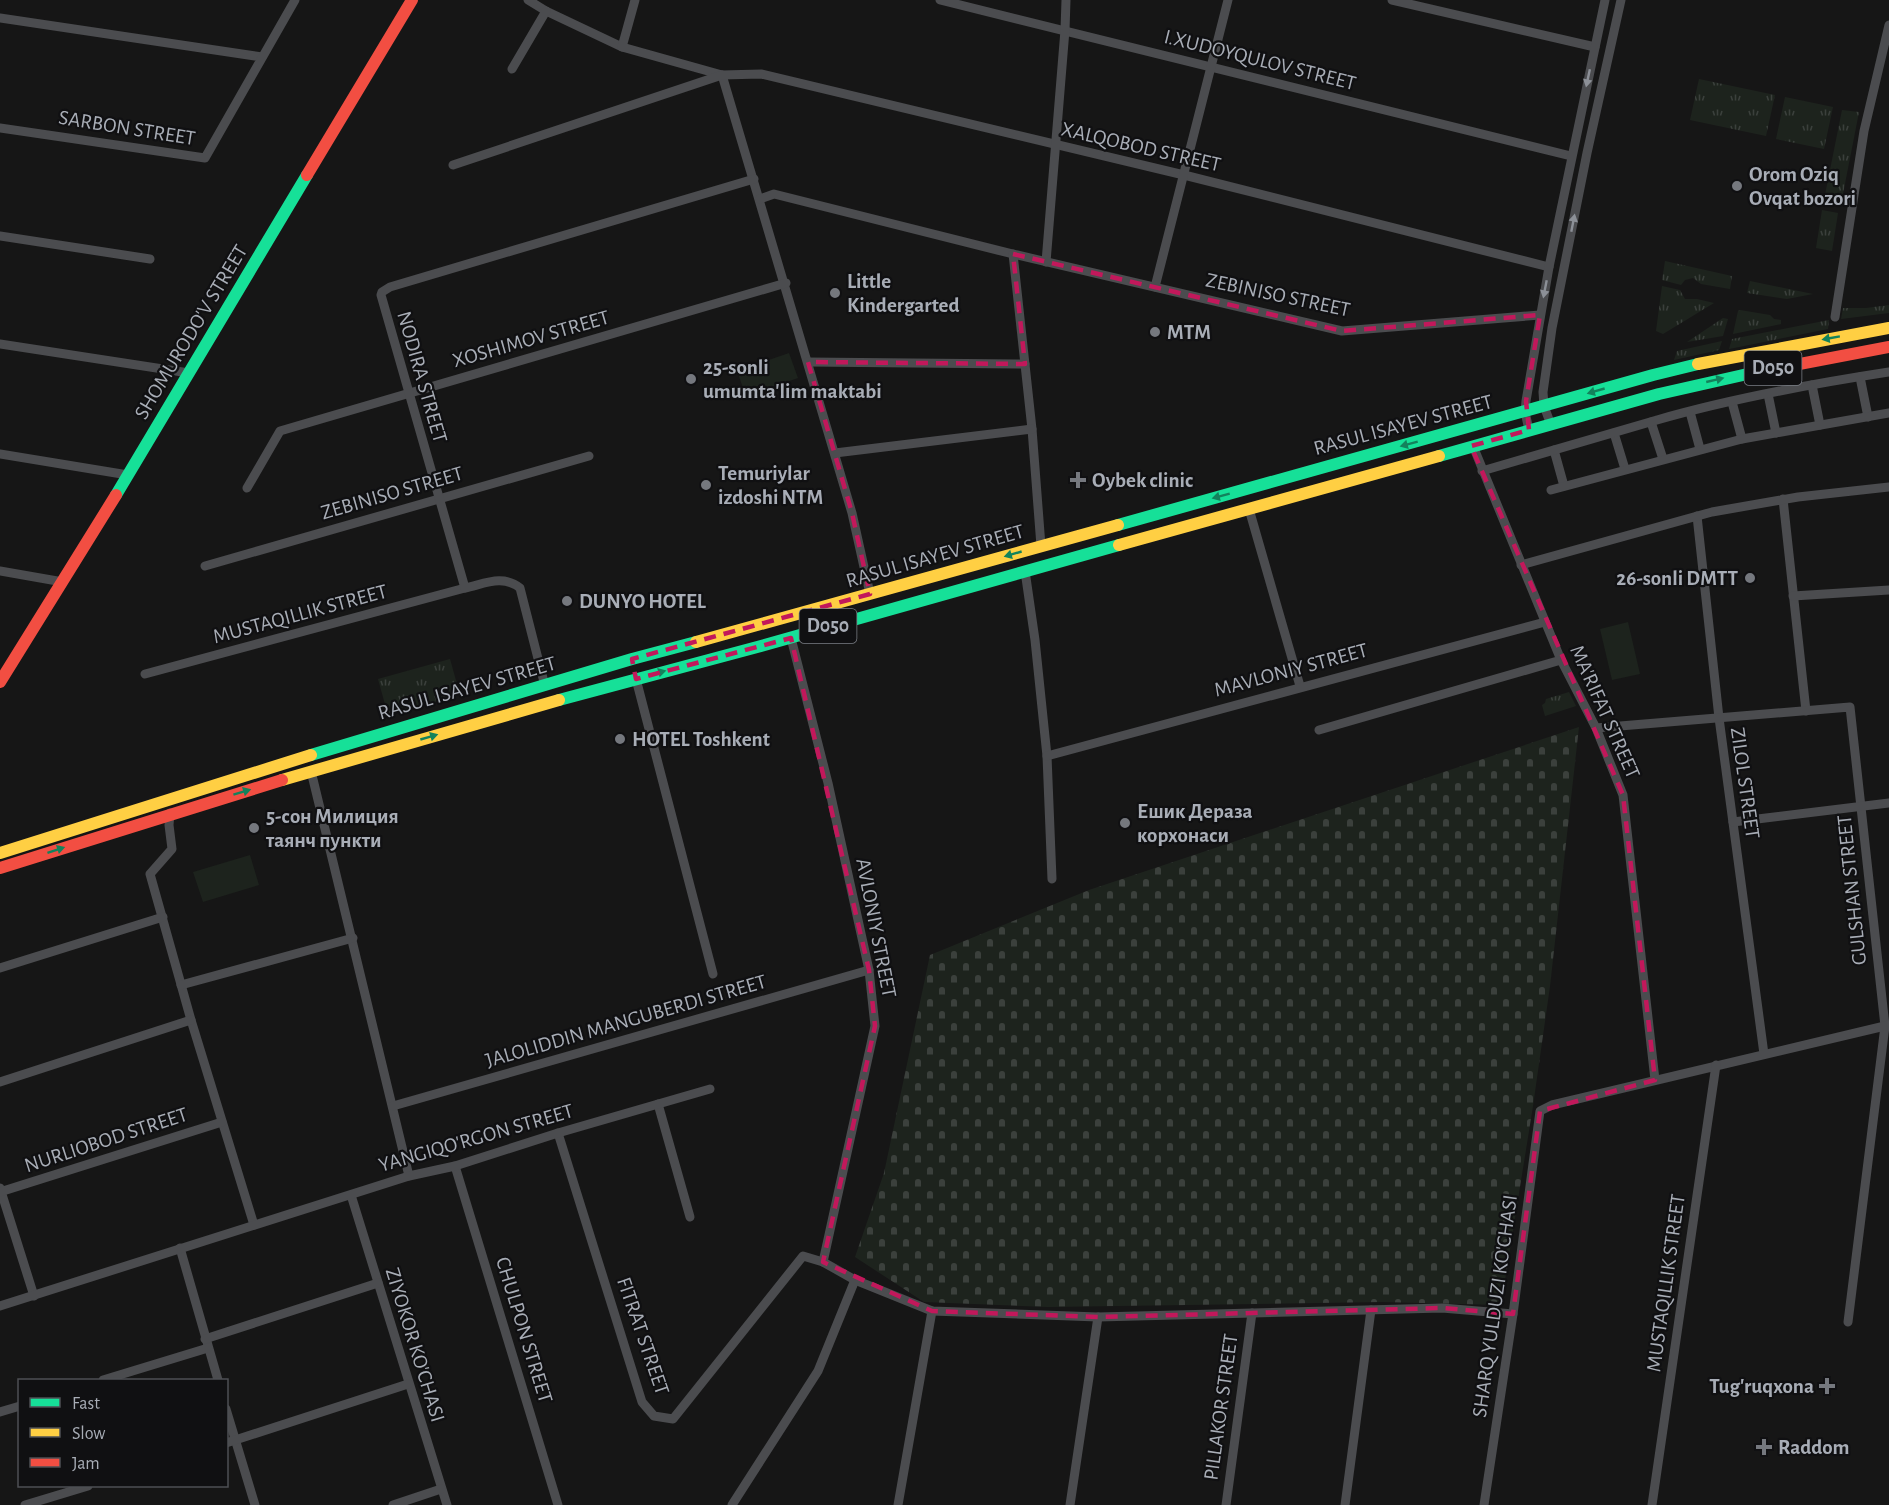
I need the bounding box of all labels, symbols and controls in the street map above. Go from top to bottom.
street label: I.ХUDOYQULOV STREET [1162,26,1358,94]
one-way arrow [1583,68,1592,87]
street label: SARBON STREET [57,107,197,149]
street label: ХALQOBOD STREET [1059,118,1223,176]
place label: Orom Oziq Ovqat bozori [1749,164,1856,209]
marker: Orom Oziq Ovqat bozori [1730,179,1744,193]
one-way arrow [1569,214,1578,233]
street label: SHOMURODO'V STREET [131,241,251,423]
street label: ZEBINISO STREET [1204,269,1352,321]
place label: Little Kindergarted [847,271,960,316]
one-way arrow [1540,280,1549,299]
marker: Little Kindergarted [828,286,842,300]
street label: XOSHIMOV STREET [450,307,612,371]
street label: NODIRA STREET [393,309,451,445]
place label: MTM [1167,322,1211,343]
marker: MTM [1148,325,1162,339]
one-way arrow [1822,333,1841,342]
road number: D050 [1744,351,1802,385]
place label: 25-sonli umumta'lim maktabi [703,357,882,402]
marker: 25-sonli umumta'lim maktabi [684,372,698,386]
one-way arrow [1706,375,1725,385]
one-way arrow [1587,387,1605,396]
street label: RASUL ISAYEV STREET [1311,391,1495,459]
one-way arrow [1400,440,1418,449]
street label: ZEBINISO STREET [319,463,465,523]
place label: Temuriylar izdoshi NTM [718,463,823,508]
place label: Oybek clinic [1092,470,1193,491]
marker: Oybek clinic [1069,471,1087,489]
marker: Temuriylar izdoshi NTM [699,478,713,492]
one-way arrow [1212,492,1230,501]
street label: RASUL ISAYEV STREET [844,521,1026,591]
one-way arrow [1004,550,1022,559]
place label: 26-sonli DMTT [1616,568,1738,589]
marker: 26-sonli DMTT [1743,571,1757,585]
street label: MUSTAQILLIK STREET [211,581,389,647]
place label: DUNYO HOTEL [579,591,707,612]
marker: DUNYO HOTEL [560,594,574,608]
road number: D050 [800,609,856,643]
street label: MAVLONIY STREET [1212,639,1370,701]
street label: MA'RIFAT STREET [1566,642,1644,782]
street label: RASUL ISAYEV STREET [376,653,558,723]
one-way arrow [648,668,666,678]
street label: ZILOL STREET [1727,726,1763,840]
place label: HOTEL Toshkent [632,729,770,750]
one-way arrow [420,732,438,741]
marker: HOTEL Toshkent [613,732,627,746]
one-way arrow [233,787,251,796]
place label: Ешик Дераза корхонаси [1137,801,1253,846]
place label: 5-сон Милиция таянч пункти [265,806,399,851]
street label: GULSHAN STREET [1834,814,1870,966]
marker: Ешик Дераза корхонаси [1118,816,1132,830]
marker: 5-сон Милиция таянч пункти [247,821,261,835]
one-way arrow [47,845,65,855]
street label: AVLONIY STREET [852,857,900,999]
street label: JALOLIDDIN MANGUBERDI STREET [483,971,769,1071]
street label: YANGIQO'RGON STREET [376,1100,576,1176]
street label: NURLIOBOD STREET [22,1104,190,1176]
street label: SHARQ YULDUZI KO'CHASI [1469,1193,1521,1419]
street label: MUSTAQILLIK STREET [1643,1193,1689,1373]
street label: CHULPON STREET [492,1255,556,1405]
street label: ZIYOKOR KO'CHASI [382,1265,448,1425]
street label: FITRAT STREET [613,1274,673,1398]
street label: PILLAKOR STREET [1200,1332,1242,1482]
place label: Tug'ruqxona [1709,1376,1814,1397]
marker: Tug'ruqxona [1818,1377,1836,1395]
legend [18,1379,228,1487]
text: Fast [72,1395,100,1413]
text: Slow [72,1425,105,1443]
place label: Raddom [1778,1437,1850,1458]
marker: Raddom [1755,1438,1773,1456]
text: Jam [72,1455,100,1473]

